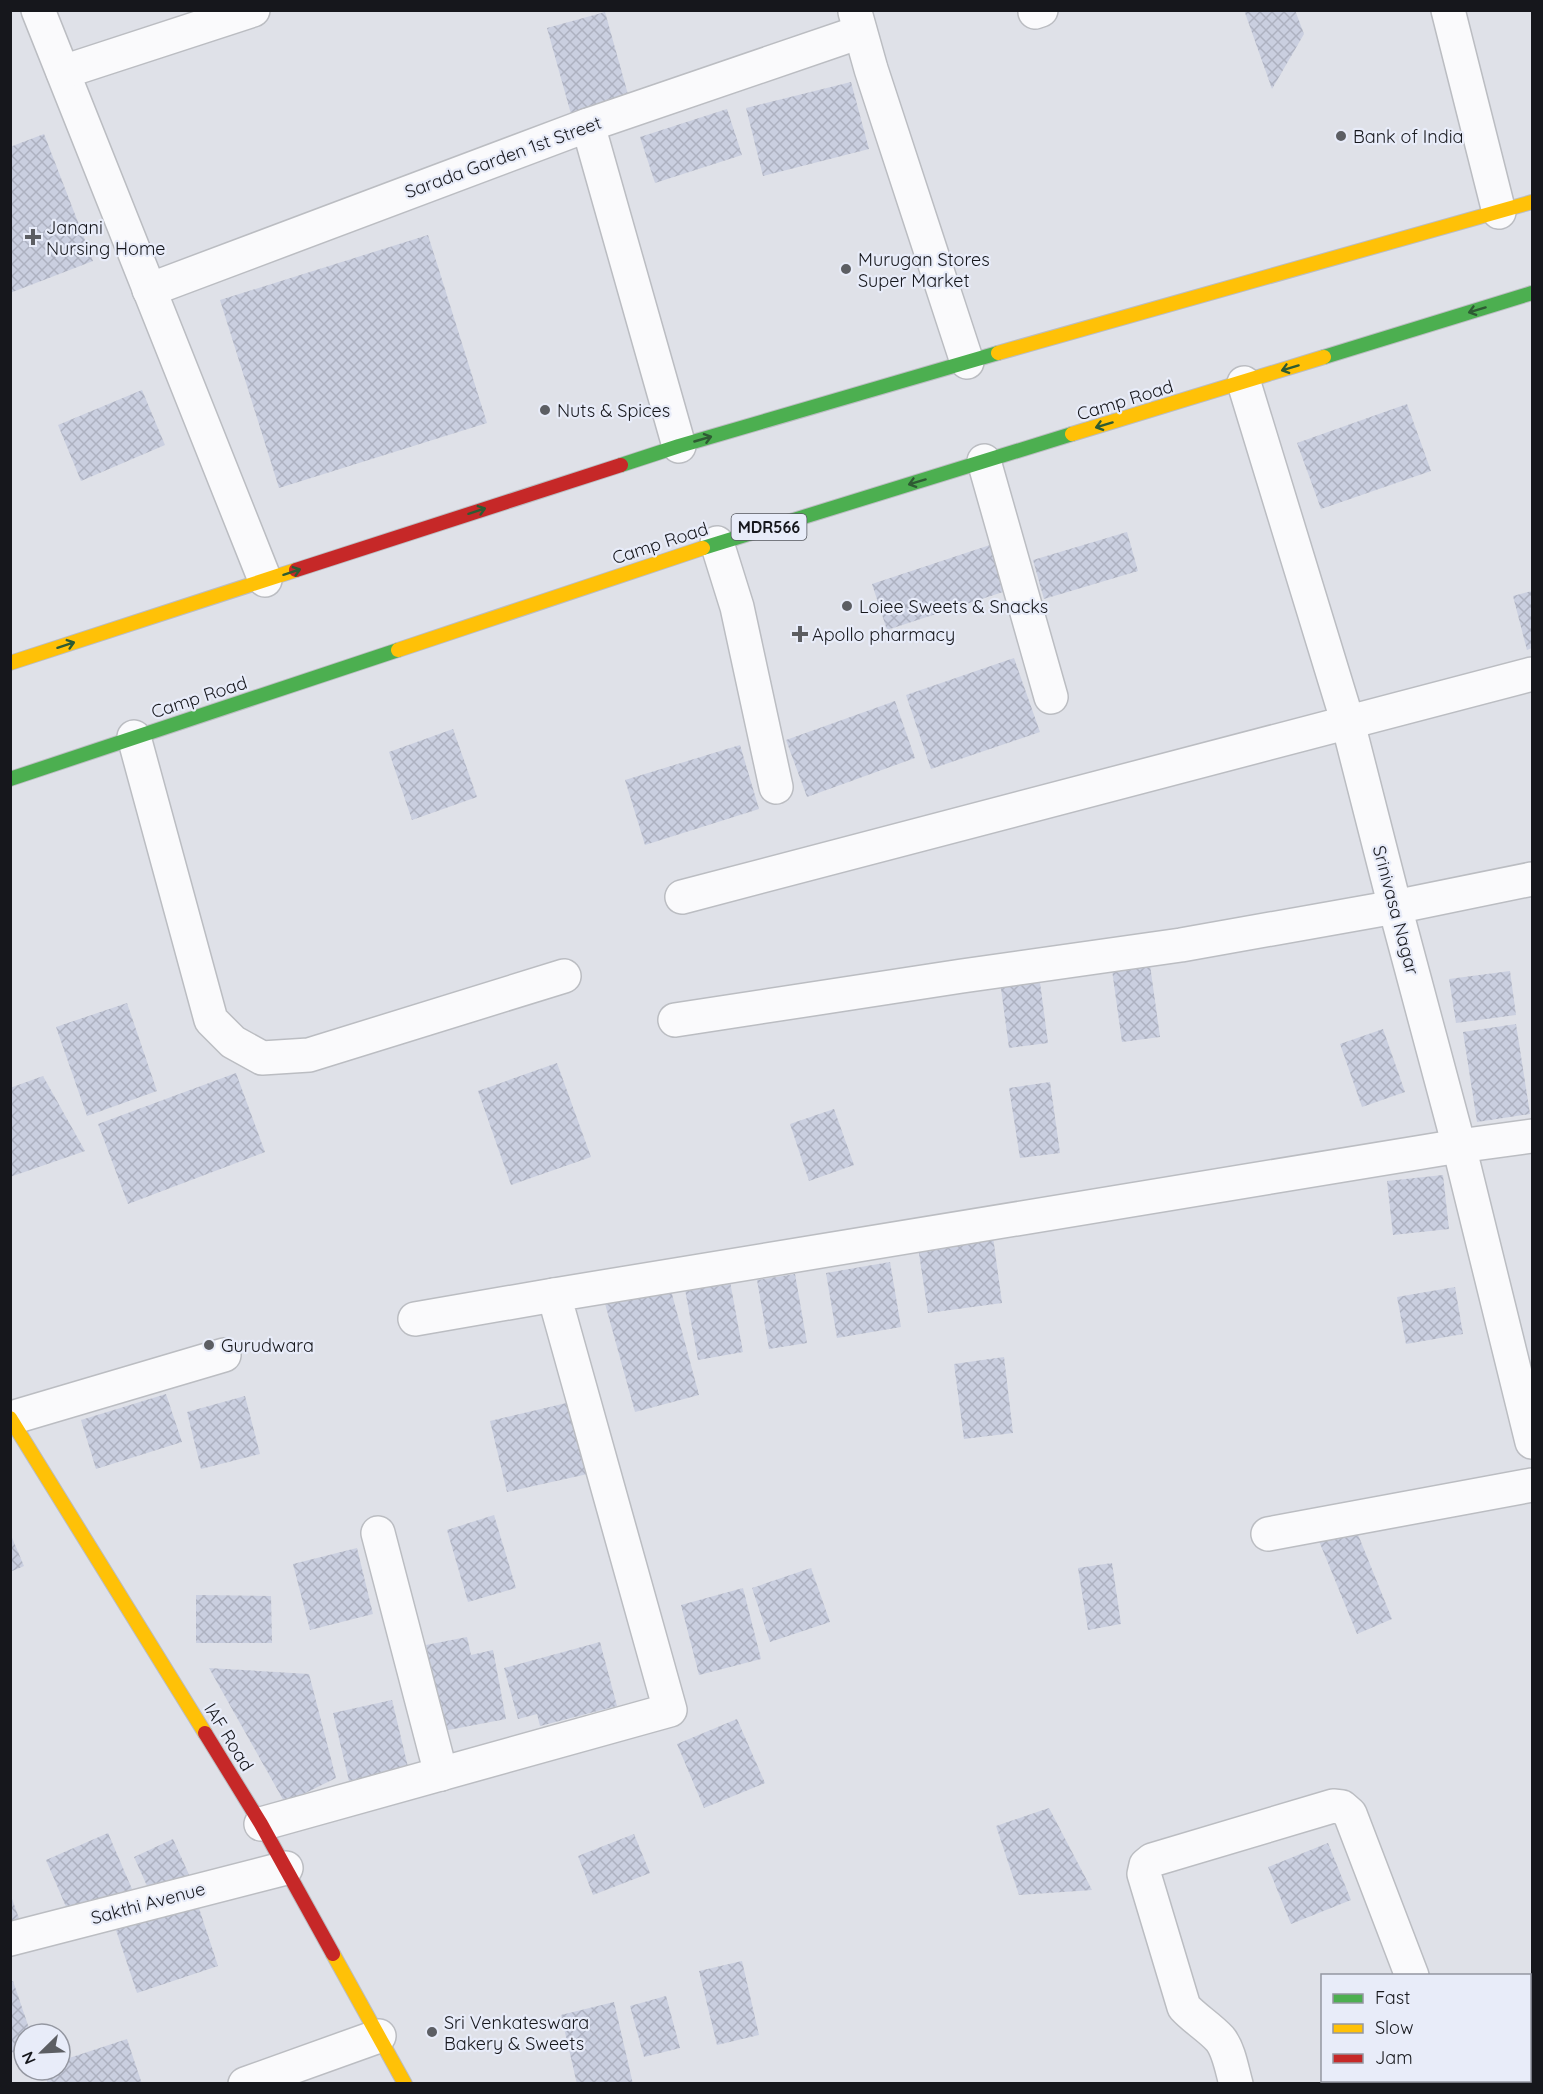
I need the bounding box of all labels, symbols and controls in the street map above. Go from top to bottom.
street label: Sarada Garden 1st Street [402,111,604,203]
place label: Bank of India [1353,125,1463,148]
marker: Bank of India [1334,129,1348,143]
place label: Janani Nursing Home [46,216,166,260]
marker: Janani Nursing Home [24,228,42,246]
place label: Murugan Stores Super Market [858,248,990,292]
marker: Murugan Stores Super Market [839,262,853,276]
one-way arrow [1468,306,1487,317]
one-way arrow [1281,363,1300,374]
street label: Camp Road [1074,374,1176,426]
place label: Nuts & Spices [557,399,670,422]
marker: Nuts & Spices [538,403,552,417]
one-way arrow [1095,420,1114,431]
one-way arrow [693,433,712,444]
one-way arrow [908,477,927,488]
one-way arrow [467,505,486,516]
road number: MDR566 [732,514,806,540]
street label: Camp Road [609,517,711,569]
one-way arrow [282,566,301,577]
place label: Loiee Sweets & Snacks [859,595,1048,618]
marker: Loiee Sweets & Snacks [840,599,854,613]
place label: Apollo pharmacy [812,623,955,646]
marker: Apollo pharmacy [793,627,807,641]
one-way arrow [56,639,75,650]
street label: Camp Road [148,671,250,723]
street label: Srinivasa Nagar [1368,843,1424,977]
place label: Gurudwara [221,1334,314,1357]
marker: Gurudwara [202,1338,216,1352]
street label: IAF Road [199,1699,259,1775]
street label: Sakthi Avenue [88,1877,208,1929]
legend [1321,1974,1531,2082]
text: Fast [1375,1986,1410,2009]
place label: Sri Venkateswara Bakery & Sweets [444,2011,589,2055]
text: Slow [1375,2016,1413,2039]
north arrow [12,2022,72,2082]
marker: Sri Venkateswara Bakery & Sweets [425,2025,439,2039]
text: Jam [1375,2046,1413,2069]
text: N [17,2049,40,2068]

